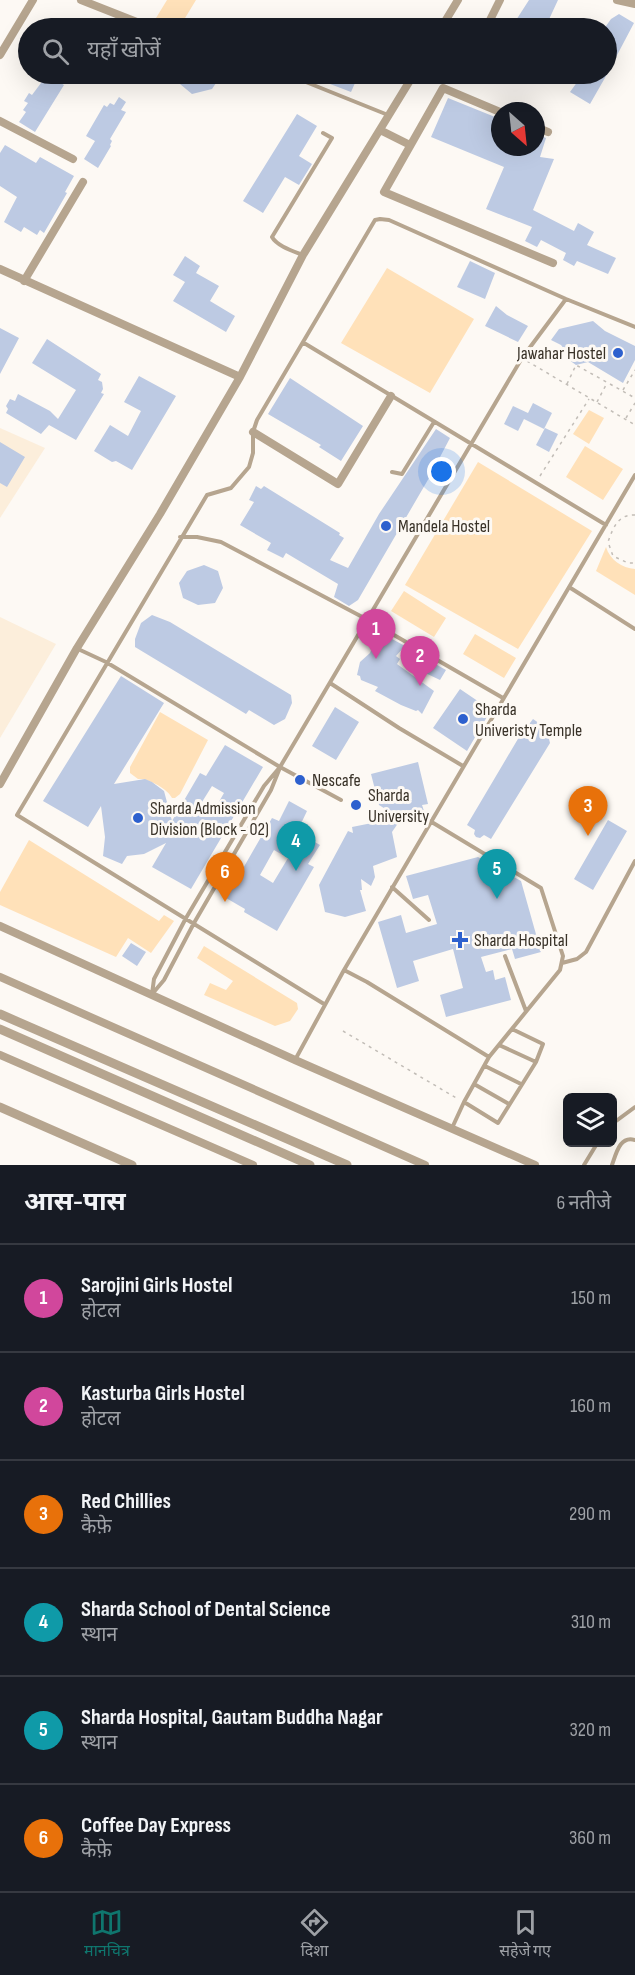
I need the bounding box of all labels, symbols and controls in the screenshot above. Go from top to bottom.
search box [18,18,617,84]
icon: search [39,35,72,68]
text: यहाँ खोजें [87,37,161,64]
north arrow [491,102,545,156]
place label: Jawahar Hostel [516,343,606,364]
marker: Jawahar Hostel [611,346,625,360]
your location [427,457,456,486]
place label: Mandela Hostel [398,516,490,537]
marker: Mandela Hostel [379,519,393,533]
pin: 1 [356,610,395,659]
pin: 2 [400,636,440,686]
place label: Sharda Univeristy Temple [475,699,582,741]
marker: Sharda Univeristy Temple [456,712,470,726]
place label: Nescafe [312,770,361,791]
marker: Nescafe [293,773,307,787]
place label: Sharda University [368,785,429,827]
pin: 3 [568,786,608,836]
place label: Sharda Admission Division (Block - 02) [150,798,269,840]
marker: Sharda University [349,798,363,812]
marker: Sharda Admission Division (Block - 02) [131,811,145,825]
pin: 4 [276,822,316,871]
pin: 5 [478,850,516,899]
pin: 6 [206,852,244,902]
place label: Sharda Hospital [474,930,568,951]
marker: Sharda Hospital [451,931,469,949]
map controls [563,1093,617,1147]
button: layers [563,1093,617,1147]
text: आस-पास [24,1187,126,1218]
text: 6 नतीजे [557,1191,611,1215]
text: Sarojini Girls Hostel [81,1272,233,1299]
text: 1 [40,1286,47,1310]
text: 150 m [571,1286,611,1310]
text: होटल [81,1299,120,1323]
text: Kasturba Girls Hostel [81,1380,245,1407]
text: 2 [39,1394,48,1418]
text: 160 m [570,1394,611,1418]
text: होटल [81,1407,120,1431]
text: Red Chillies [81,1488,171,1515]
text: 3 [39,1502,48,1526]
text: 290 m [569,1502,611,1526]
text: कैफ़े [81,1515,112,1539]
text: Sharda School of Dental Science [81,1596,331,1623]
text: 4 [39,1610,48,1634]
text: 310 m [571,1610,611,1634]
text: स्थान [81,1623,117,1647]
text: Sharda Hospital, Gautam Buddha Nagar [81,1704,383,1731]
text: 5 [39,1718,48,1742]
text: 320 m [569,1718,611,1742]
text: स्थान [81,1731,117,1755]
text: Coffee Day Express [81,1812,231,1839]
text: 6 [39,1826,48,1850]
text: 360 m [569,1826,611,1850]
text: कैफ़े [81,1839,112,1863]
tab: मानचित्र [84,1906,130,1963]
tab: दिशा [298,1906,331,1963]
tab: सहेजे गए [499,1906,551,1963]

